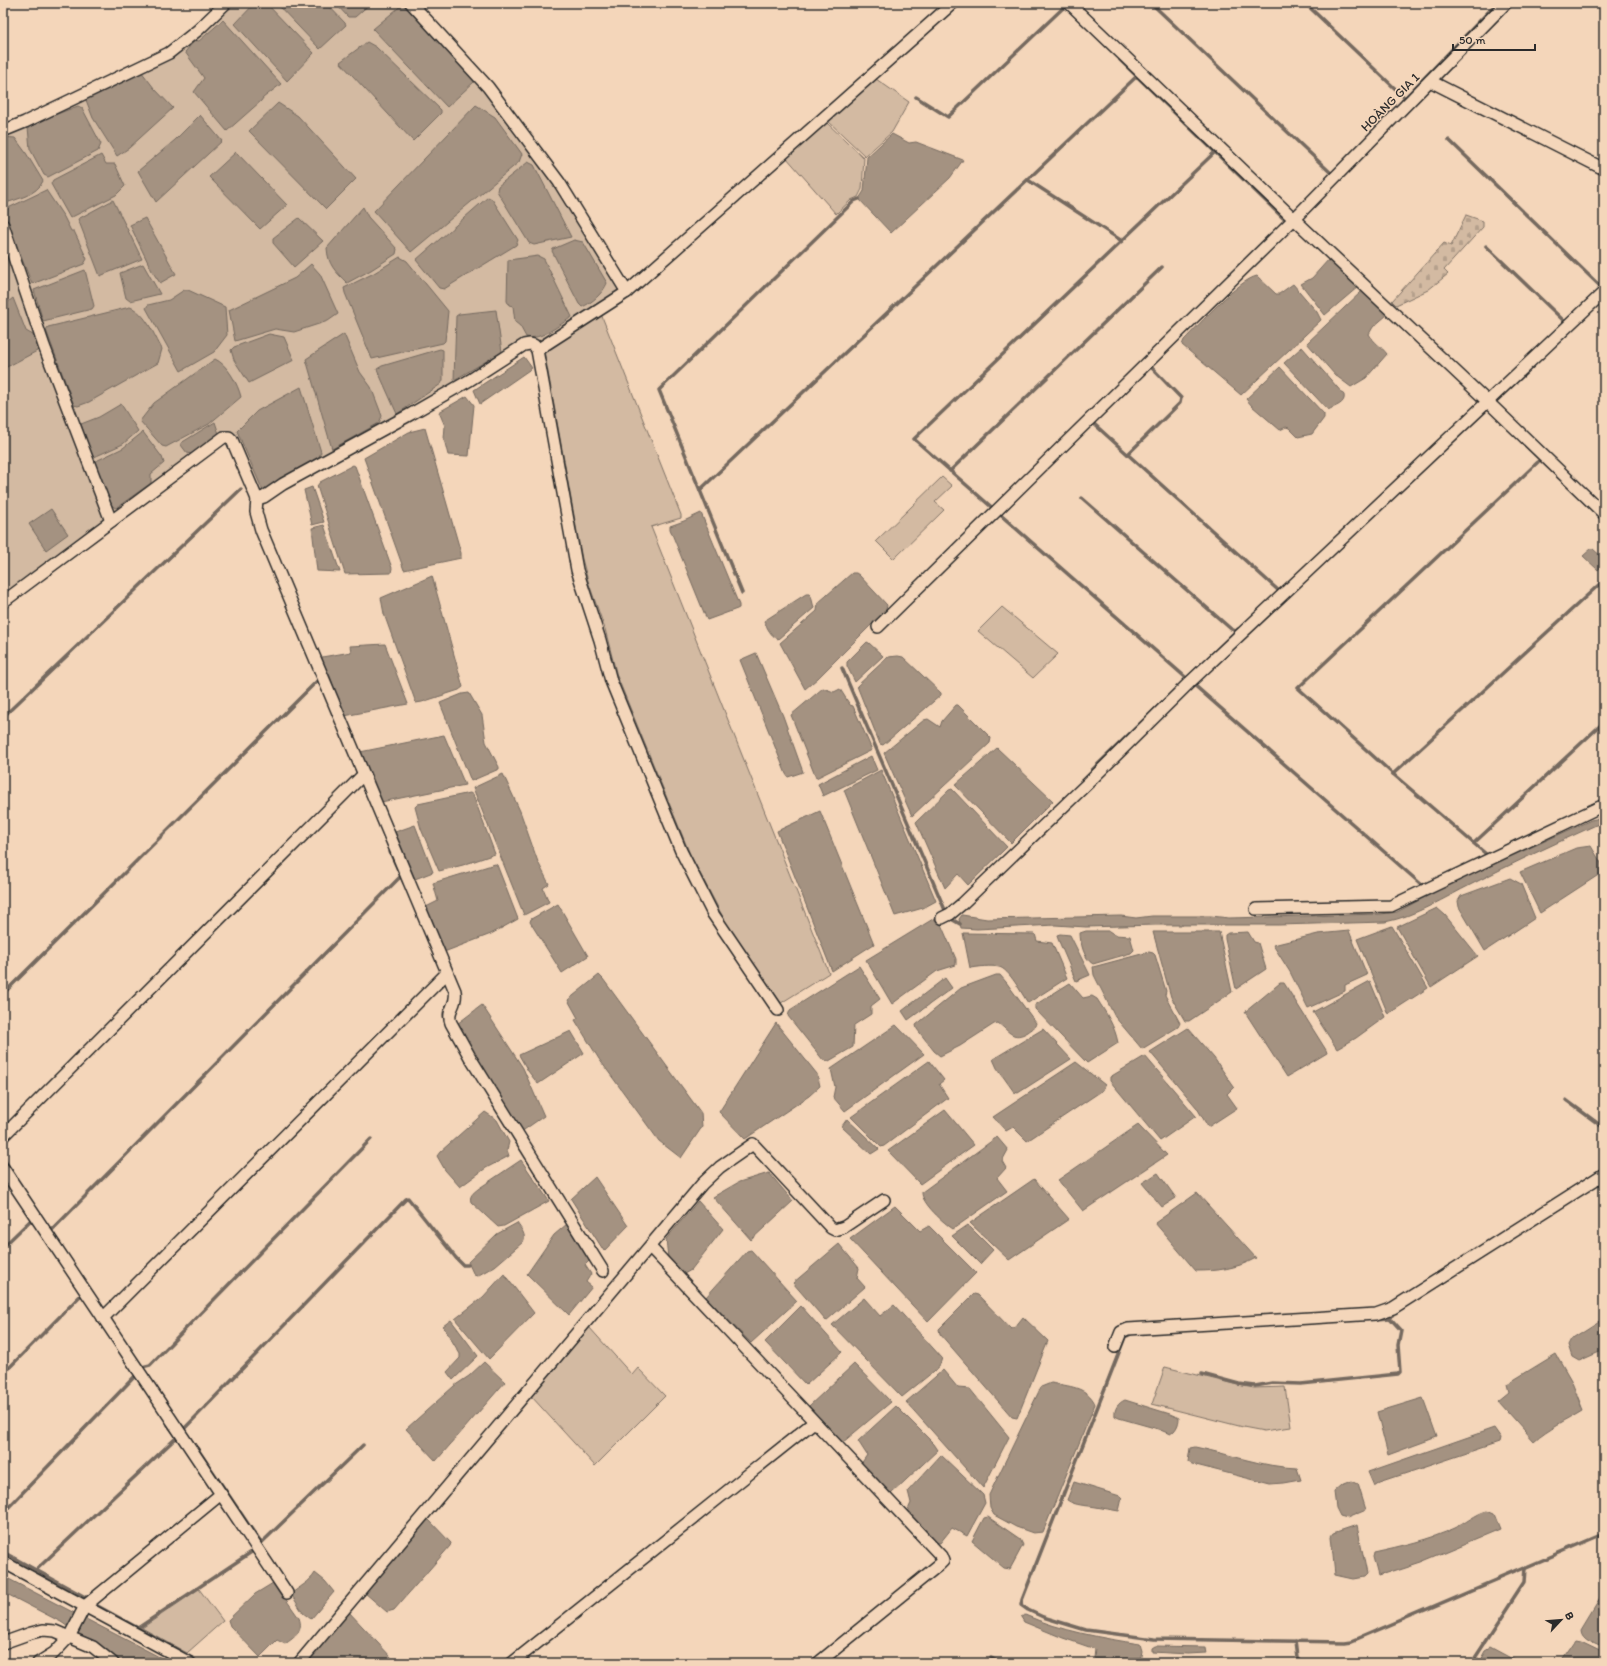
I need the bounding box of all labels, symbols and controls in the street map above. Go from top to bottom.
scale bar [1453,26,1535,52]
text: 50 m [1459,33,1485,47]
street label: HOÀNG GIA 1 [1358,70,1422,134]
north arrow [1541,1600,1581,1640]
text: B [1562,1610,1577,1622]

